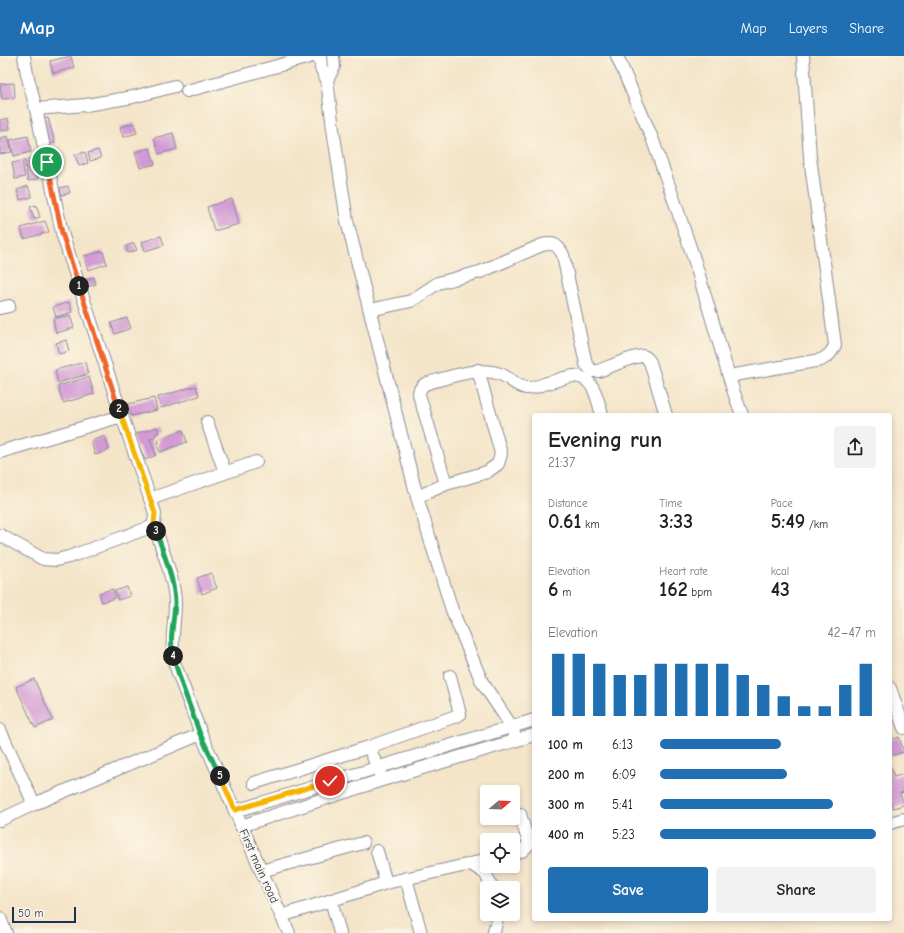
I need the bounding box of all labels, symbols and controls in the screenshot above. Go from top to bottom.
text: Map [20,17,55,39]
text: Map [740,20,767,37]
text: Layers [789,20,827,37]
text: Share [849,20,884,37]
pin [30,145,64,179]
icon: arrive [36,151,58,173]
pin: 1 [69,276,89,296]
text: 1 [77,279,81,292]
pin: 2 [109,399,129,419]
text: 2 [116,402,122,415]
button: share [834,426,876,468]
text: Evening run [548,427,662,453]
text: 21:37 [548,455,575,470]
text: Distance [548,497,587,510]
text: Time [659,497,682,510]
text: Pace [771,497,793,510]
text: 0.61 [548,510,581,533]
text: 3:33 [659,510,693,533]
text: 5:49 [771,510,805,533]
text: km [581,518,600,531]
text: /km [805,518,828,531]
pin: 3 [146,521,166,541]
text: 3 [153,524,159,537]
text: Elevation [548,565,590,578]
text: Heart rate [659,565,708,578]
text: kcal [771,565,789,578]
text: 6 [548,578,558,601]
text: 162 [659,578,688,601]
text: 43 [771,578,790,601]
text: m [558,586,571,599]
text: bpm [688,586,712,599]
text: Elevation [548,625,598,640]
text: 42–47 m [828,625,876,640]
pin: 4 [163,646,183,666]
text: 4 [170,649,176,662]
text: 100 m [548,737,583,752]
text: 6:13 [612,737,633,752]
pin [313,764,347,798]
pin: 5 [210,766,230,786]
text: 200 m [548,767,584,782]
text: 6:09 [612,767,636,782]
text: 5 [217,769,223,782]
icon: check [319,770,341,792]
north arrow [480,785,520,825]
map controls [480,785,520,921]
text: 300 m [548,797,584,812]
text: 5:41 [612,797,633,812]
street label: First main road [236,827,282,905]
text: 400 m [548,827,584,842]
text: 5:23 [612,827,635,842]
button: locate [480,833,520,873]
button: Save [548,867,708,913]
button: Share [716,867,876,913]
button: layers [480,881,520,921]
scale bar [12,905,76,924]
text: 50 m [18,907,43,920]

